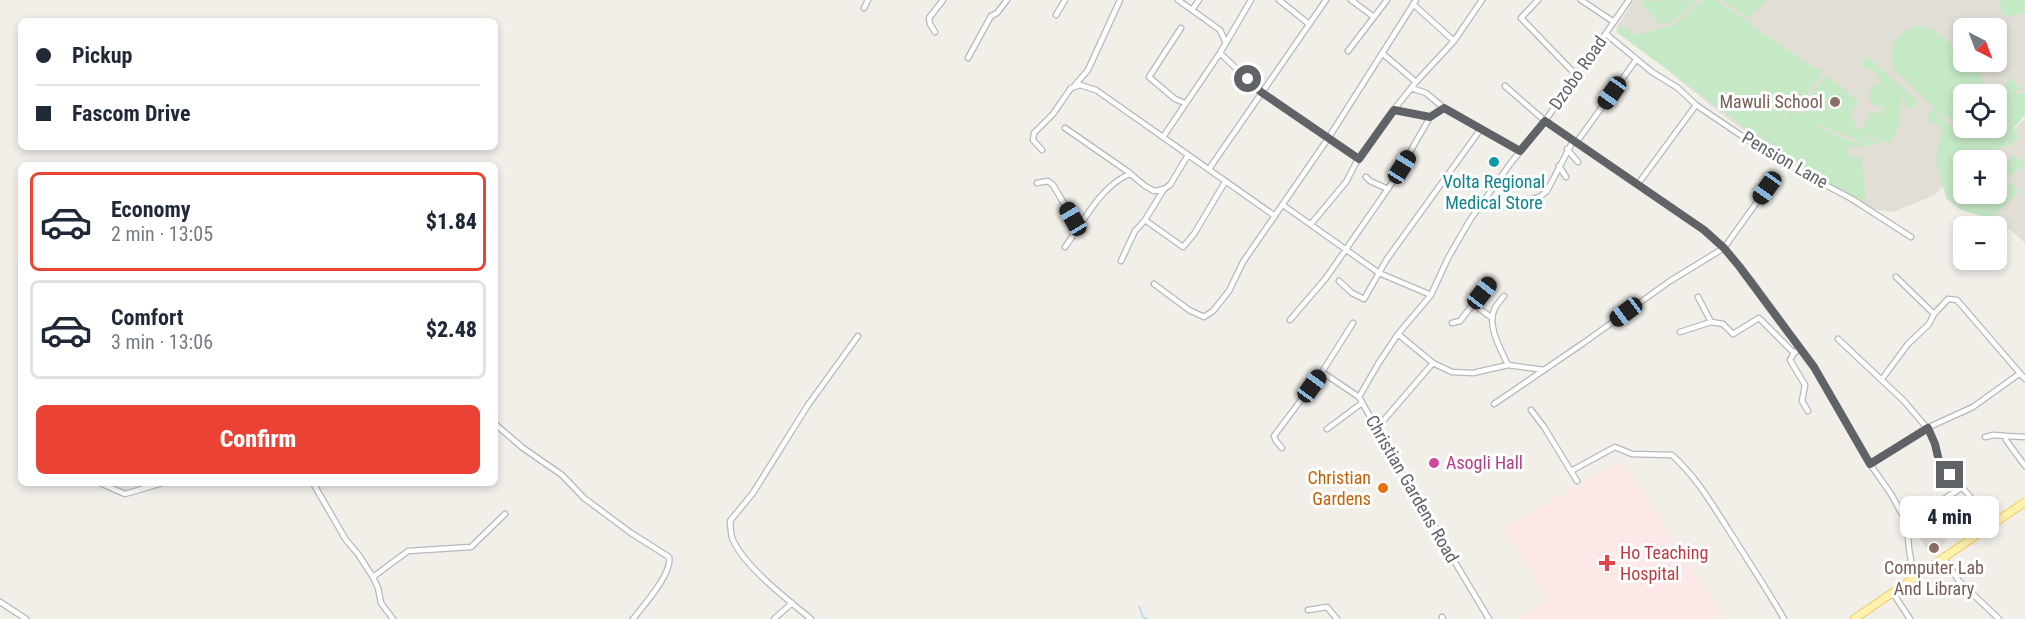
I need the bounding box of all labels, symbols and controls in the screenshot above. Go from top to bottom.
north arrow [1953,18,2007,72]
map controls [1953,18,2007,270]
street label: Dzobo Road [1545,32,1611,114]
text: Pickup [72,43,132,68]
route start [1234,65,1261,92]
car [1594,73,1630,113]
button: locate [1953,84,2007,138]
place label: Mawuli School [1719,91,1823,112]
marker: Mawuli School [1828,95,1842,109]
text: Fascom Drive [72,101,190,126]
street label: Pension Lane [1739,127,1832,193]
car [1385,147,1419,187]
button: + [1953,150,2007,204]
marker: Volta Regional Medical Store [1487,155,1501,169]
car [1749,168,1785,208]
place label: Volta Regional Medical Store [1443,171,1545,213]
icon: car [39,195,93,249]
text: Economy [111,197,191,222]
car [1056,199,1090,239]
text: $1.84 [426,209,477,234]
button: − [1953,216,2007,270]
text: 2 min · 13:05 [111,222,213,246]
car [1464,273,1500,313]
car [1606,294,1646,330]
icon: car [39,303,93,357]
text: Comfort [111,305,184,330]
text: $2.48 [426,317,477,342]
text: 3 min · 13:06 [111,330,213,354]
car [1294,366,1330,406]
button: Confirm [36,405,480,474]
street label: Christian Gardens Road [1362,411,1463,566]
place label: Asogli Hall [1446,452,1523,473]
marker: Asogli Hall [1427,456,1441,470]
route end [1936,461,1963,488]
place label: Christian Gardens [1307,467,1371,509]
marker: Christian Gardens [1376,481,1390,495]
callout: 4 min [1900,496,2000,538]
text: 4 min [1927,505,1972,529]
marker: Computer Lab And Library [1927,541,1941,555]
place label: Ho Teaching Hospital [1620,542,1708,584]
marker: Ho Teaching Hospital [1598,554,1616,572]
place label: Computer Lab And Library [1884,557,1984,599]

